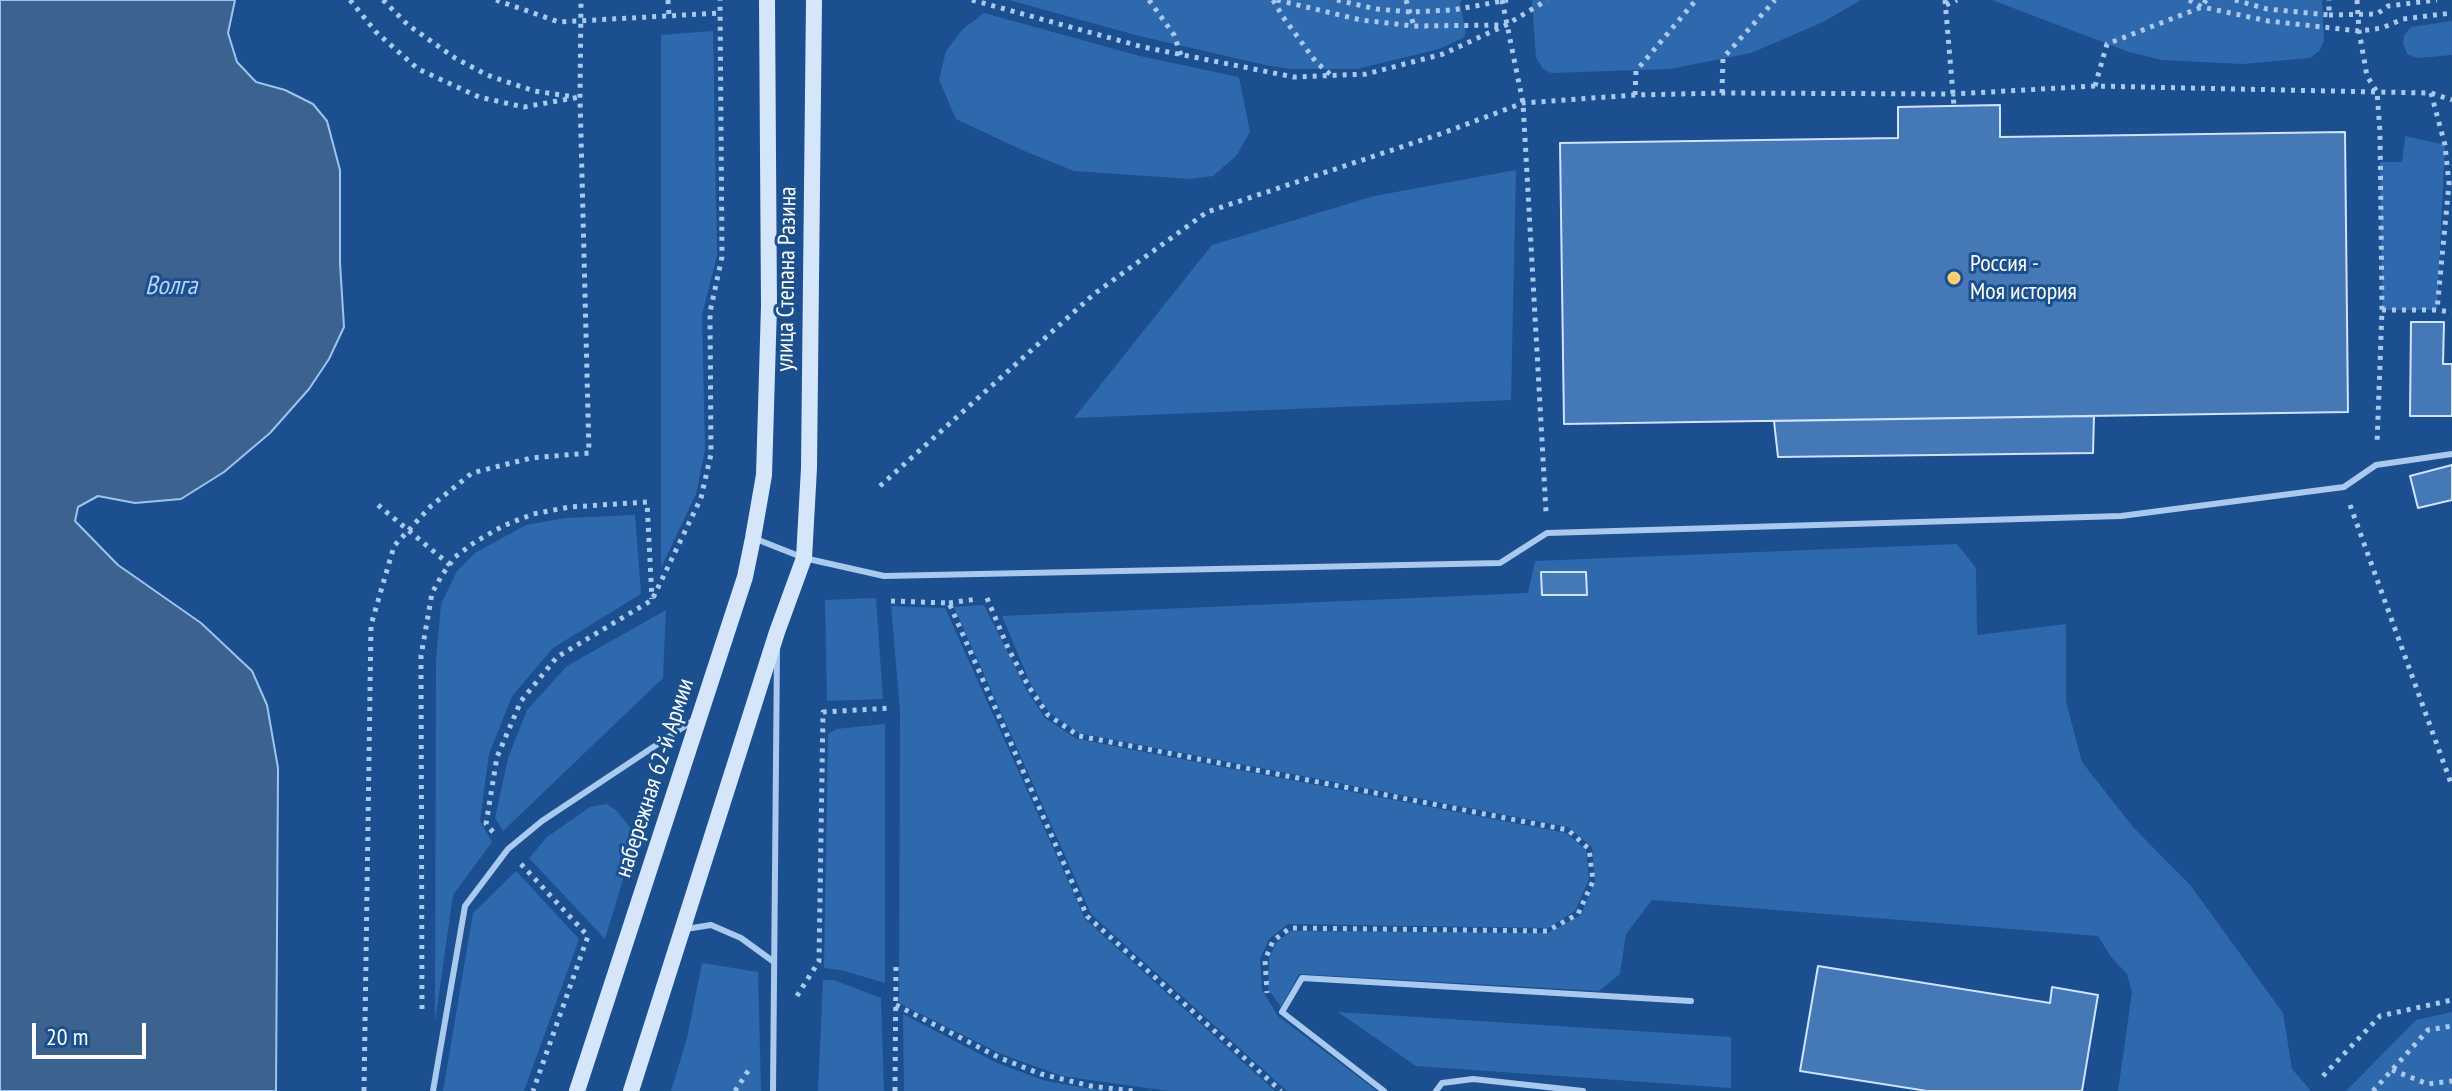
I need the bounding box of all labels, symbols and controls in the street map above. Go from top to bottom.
street label: улица Степана Разина [771,186,803,372]
place label: Россия - Моя история [1970,250,2077,306]
marker: Россия - Моя история [1945,269,1963,287]
water label: Волга [145,271,197,303]
street label: набережная 62-й Армии [609,675,701,881]
scale bar [36,1007,150,1057]
text: 20 m [46,1021,88,1052]

